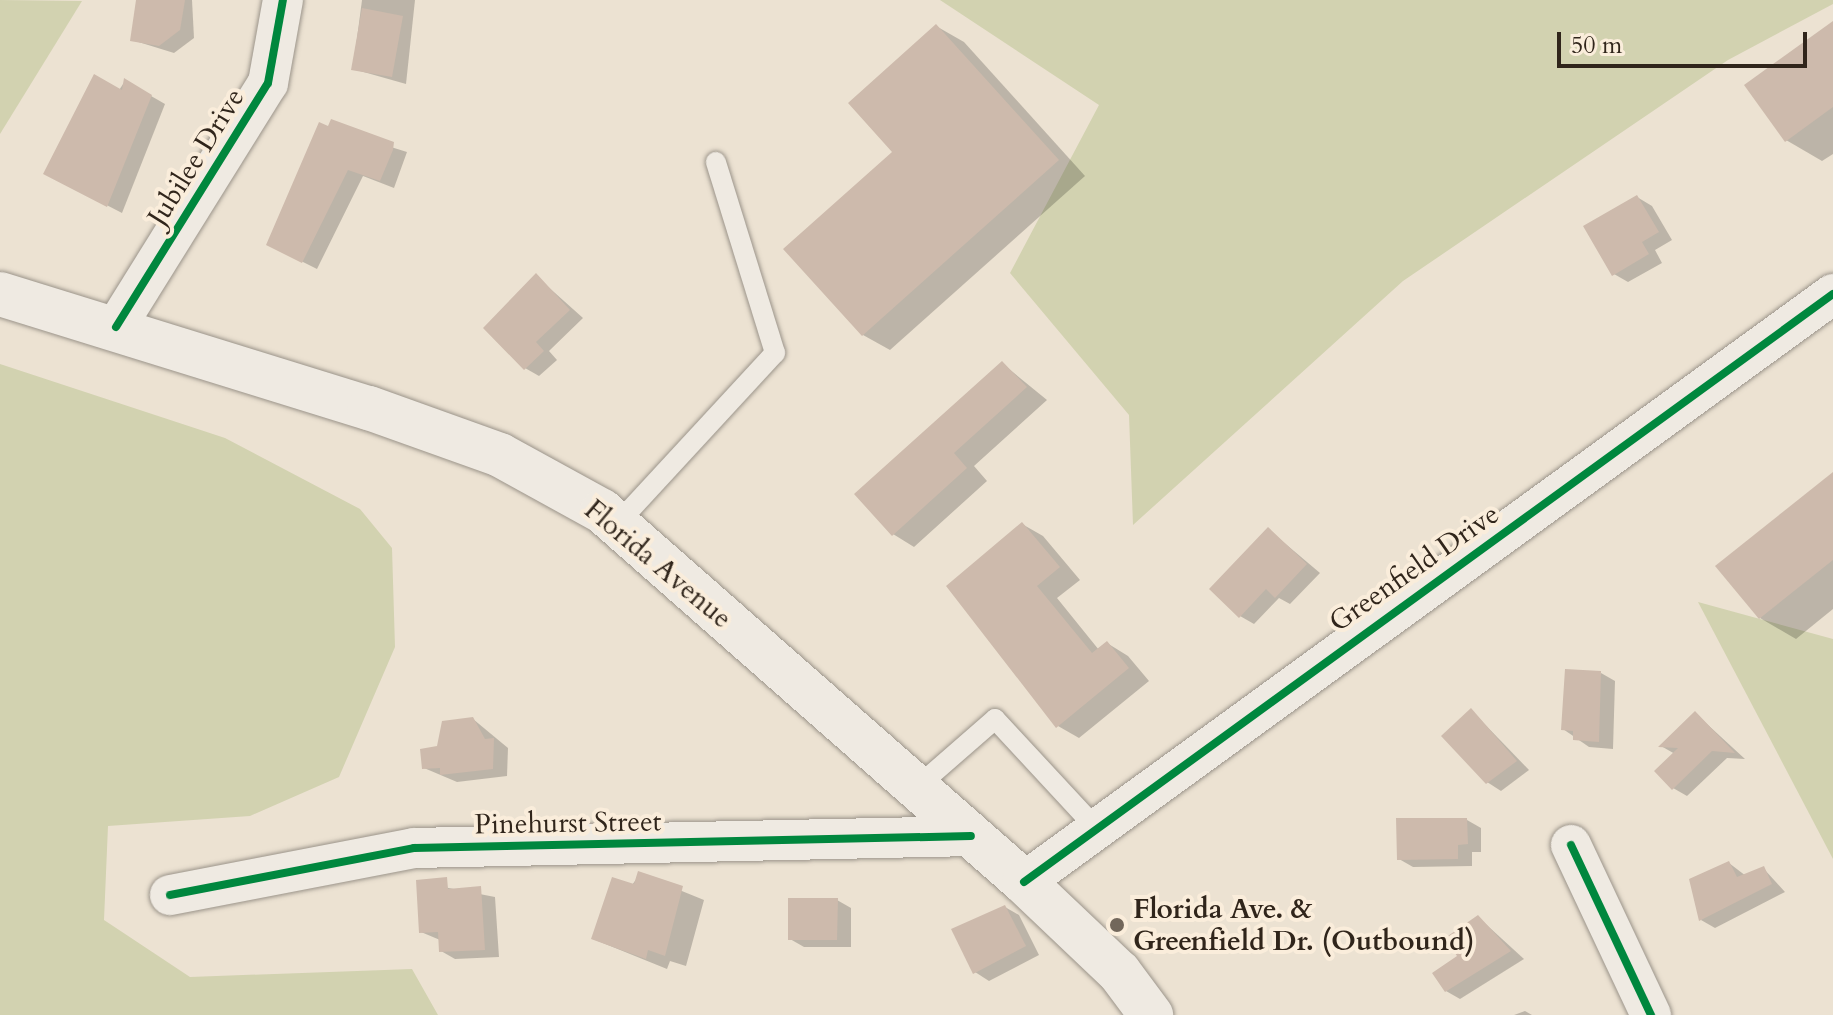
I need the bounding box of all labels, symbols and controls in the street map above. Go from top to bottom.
scale bar [1561,16,1811,66]
text: 50 m [1571,29,1622,62]
street label: Jubilee Drive [141,82,251,232]
street label: Florida Avenue [578,493,738,635]
street label: Greenfield Drive [1323,497,1505,639]
street label: Pinehurst Street [474,805,662,841]
place label: Florida Ave. & Greenfield Dr. (Outbound) [1133,892,1474,958]
marker: Florida Ave. & Greenfield Dr. (Outbound) [1108,916,1126,934]

